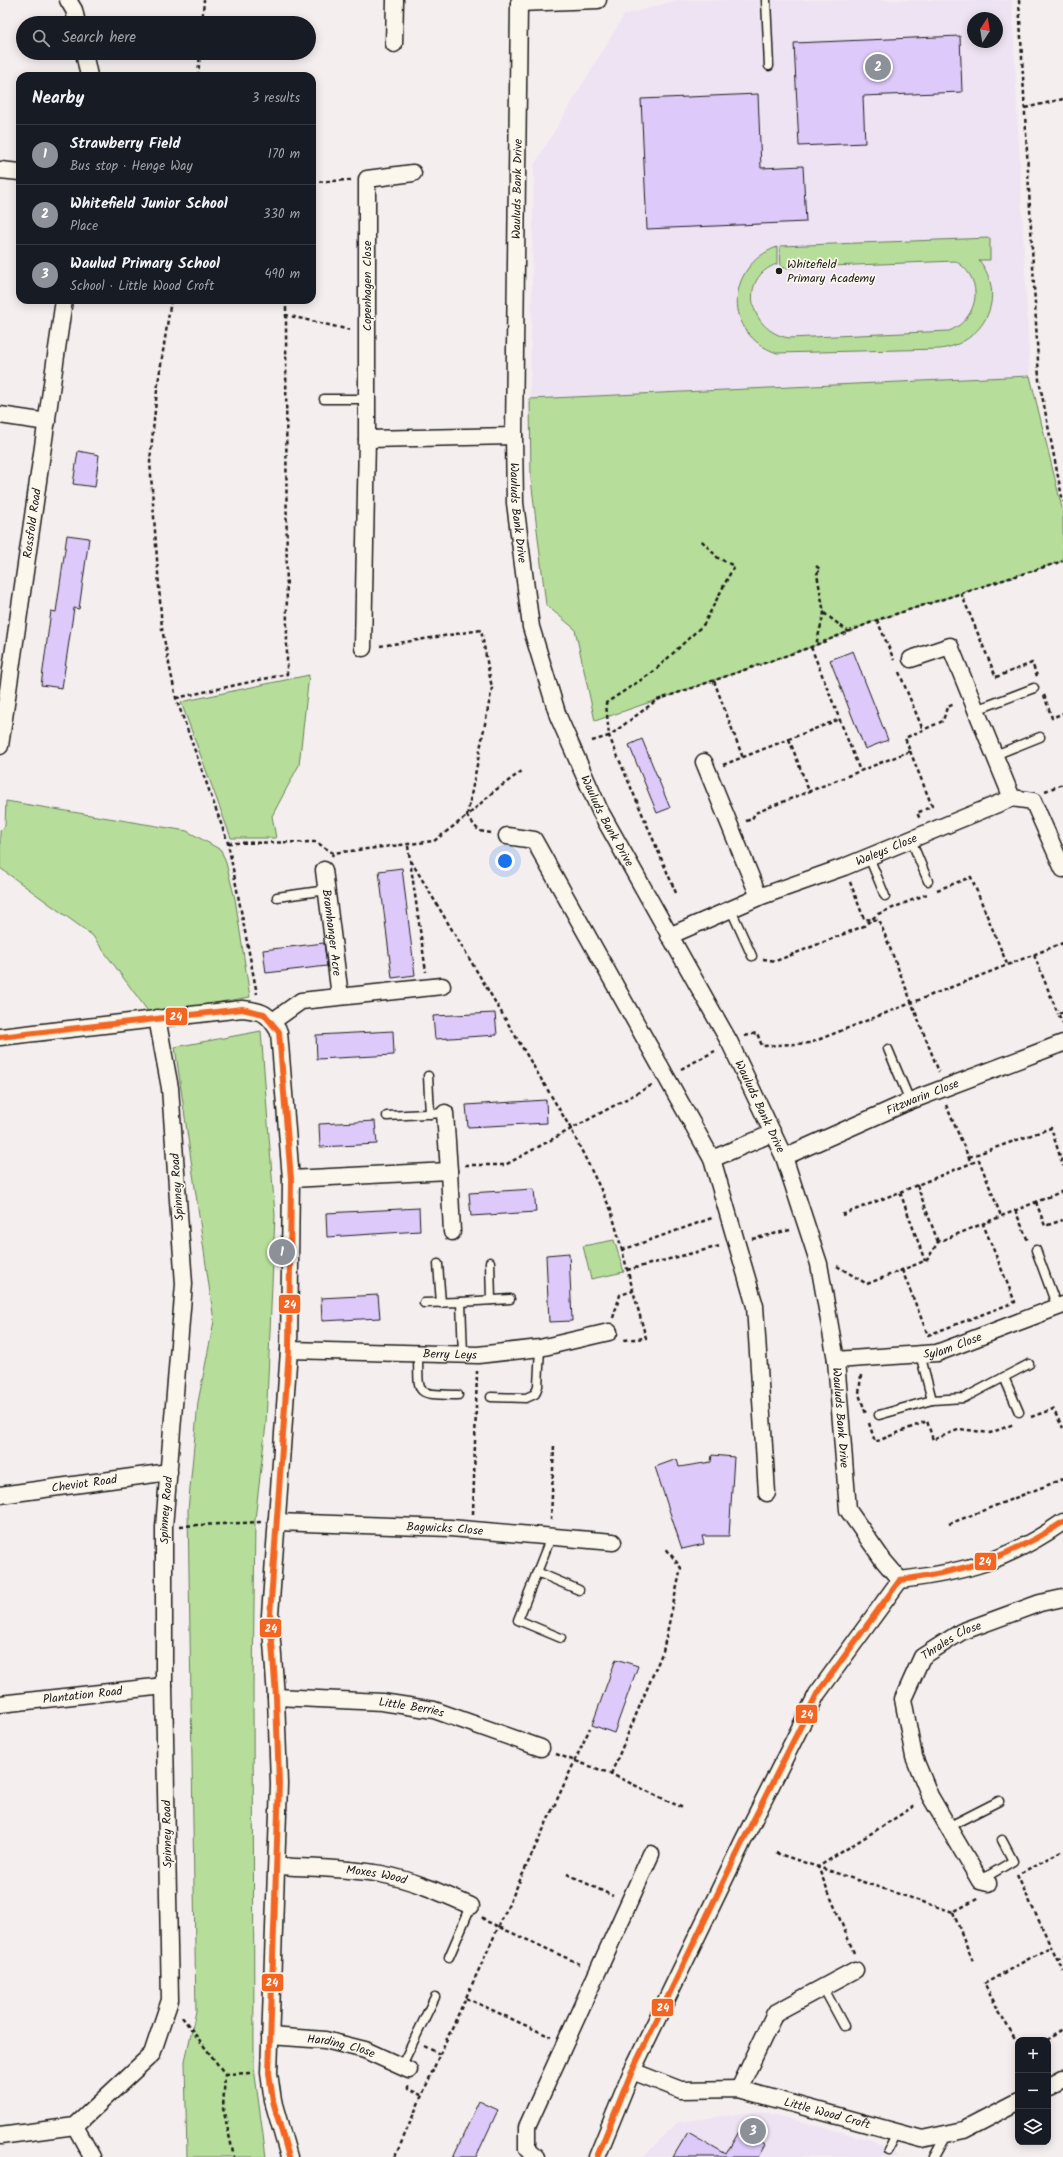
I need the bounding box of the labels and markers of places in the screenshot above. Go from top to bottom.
pin: 2 [865,52,891,82]
place label: Whitefield Primary Academy [787,255,875,288]
marker: Whitefield Primary Academy [774,266,784,276]
pin: 1 [269,1237,295,1267]
pin: 3 [740,2116,766,2146]

